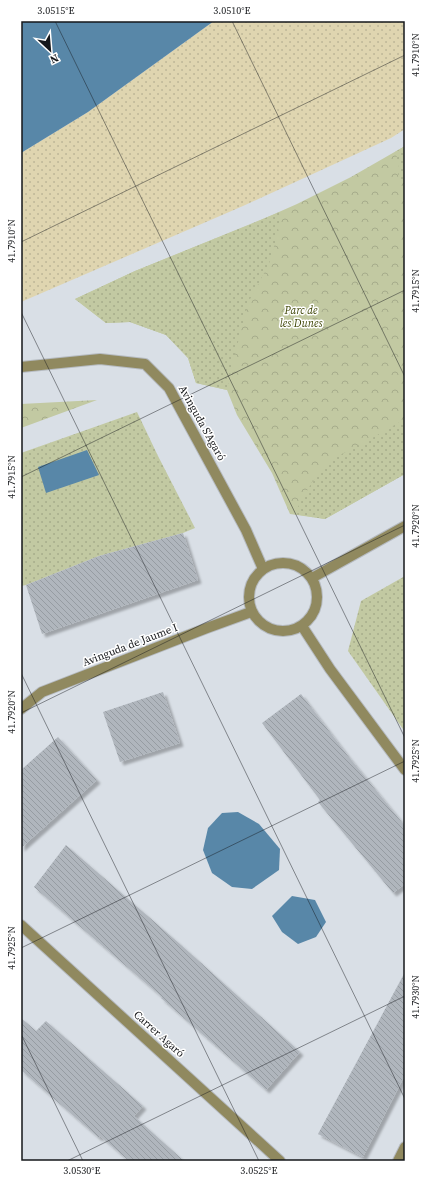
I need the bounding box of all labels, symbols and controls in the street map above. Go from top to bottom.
text: 3.0515°E [37,4,75,17]
text: 3.0510°E [213,4,251,17]
north arrow [30,30,70,70]
text: 41.7910°N [409,33,422,77]
text: N [47,50,61,67]
text: 41.7910°N [5,219,18,263]
text: 41.7915°N [409,269,422,313]
park label: Parc de les Dunes [280,303,322,331]
street label: Avinguda S'Agaró [175,383,229,463]
text: 41.7915°N [5,455,18,499]
text: 41.7920°N [409,504,422,548]
street label: Avinguda de Jaume I [80,620,180,670]
text: 41.7920°N [5,690,18,734]
text: 41.7925°N [409,739,422,783]
text: 41.7925°N [5,926,18,970]
text: 41.7930°N [409,975,422,1019]
street label: Carrer Agaró [130,1007,188,1061]
text: 3.0530°E [63,1164,101,1177]
text: 3.0525°E [240,1164,278,1177]

